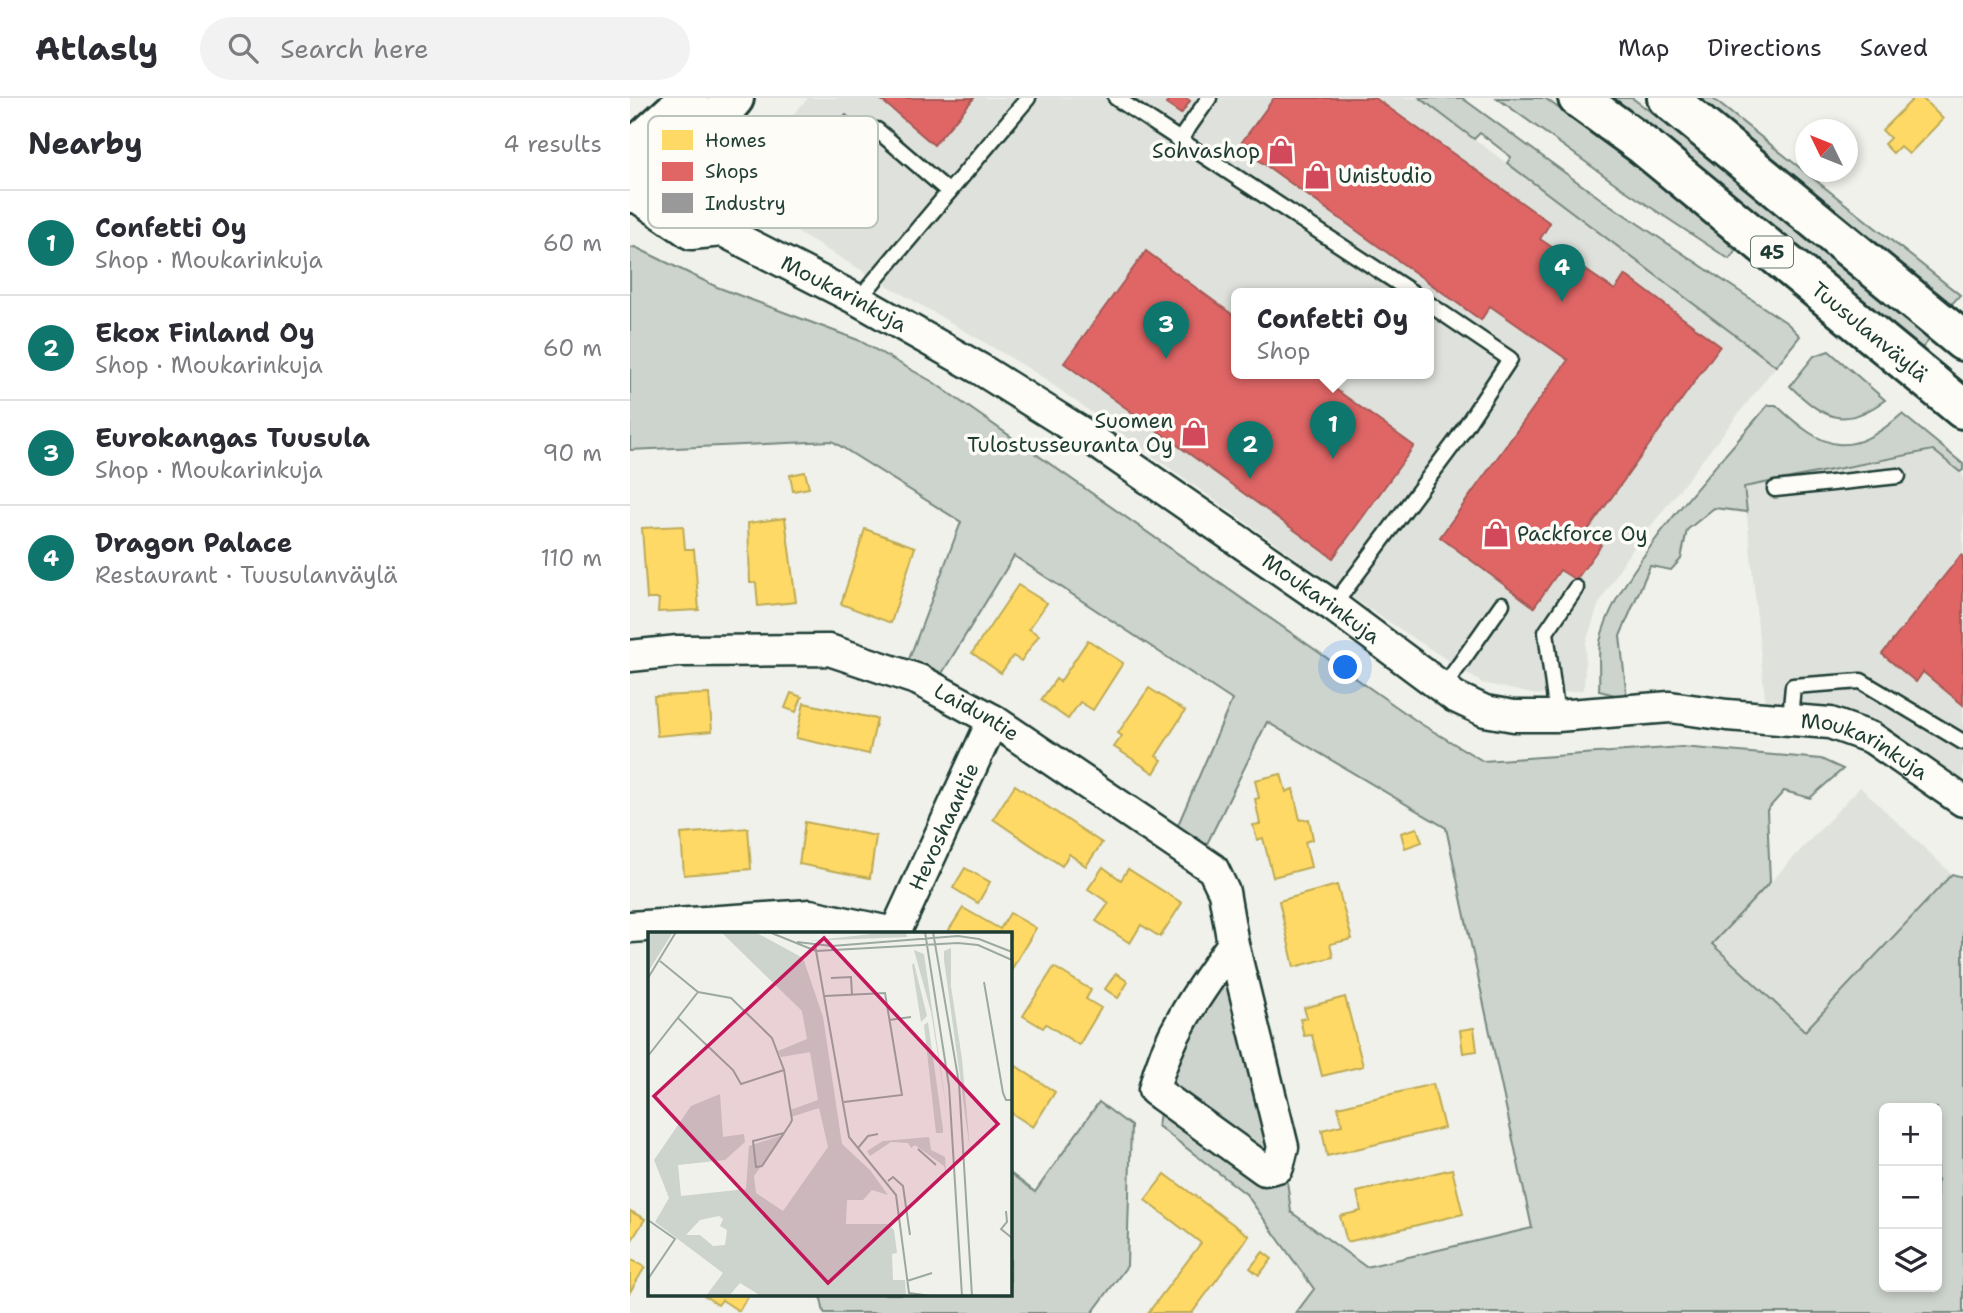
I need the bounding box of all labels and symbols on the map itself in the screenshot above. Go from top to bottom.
legend [648,116,878,228]
north arrow [1795,119,1858,182]
text: Homes [705,128,766,153]
shop icon: Sohvashop [1266,136,1296,166]
place label: Sohvashop [1152,137,1260,165]
text: Shops [705,159,759,184]
shop icon: Unistudio [1302,161,1332,191]
place label: Unistudio [1338,162,1432,190]
text: Industry [705,191,786,216]
road number: 45 [1751,236,1793,268]
pin: 4 [1539,244,1585,302]
street label: Moukarinkuja [776,249,912,339]
street label: Tuusulanväylä [1805,275,1934,389]
pin: 3 [1143,301,1189,359]
pin: 1 [1310,401,1356,459]
place label: Suomen Tulostusseuranta Oy [967,407,1173,459]
shop icon: Suomen Tulostusseuranta Oy [1179,418,1209,448]
pin: 2 [1227,421,1273,479]
shop icon: Packforce Oy [1481,519,1511,549]
place label: Packforce Oy [1517,520,1648,548]
street label: Moukarinkuja [1257,547,1386,650]
your location [1328,650,1362,684]
street label: Laiduntie [929,677,1025,748]
street label: Moukarinkuja [1800,707,1933,786]
street label: Hevoshaantie [902,758,985,895]
inset map [648,932,1012,1296]

